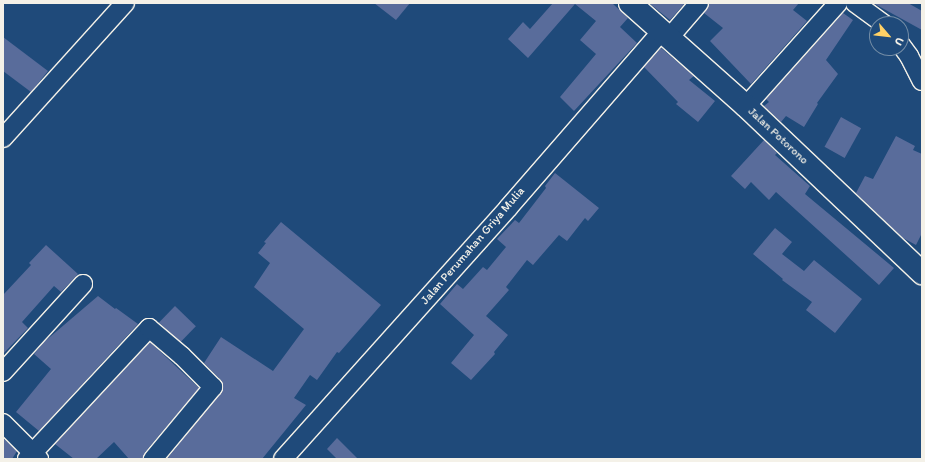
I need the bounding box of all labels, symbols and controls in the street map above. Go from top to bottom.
north arrow [869,16,909,56]
text: U [892,35,907,48]
street label: Jalan Potorono [745,104,811,168]
street label: Jalan Perumahan Griya Mulia [418,184,528,308]

